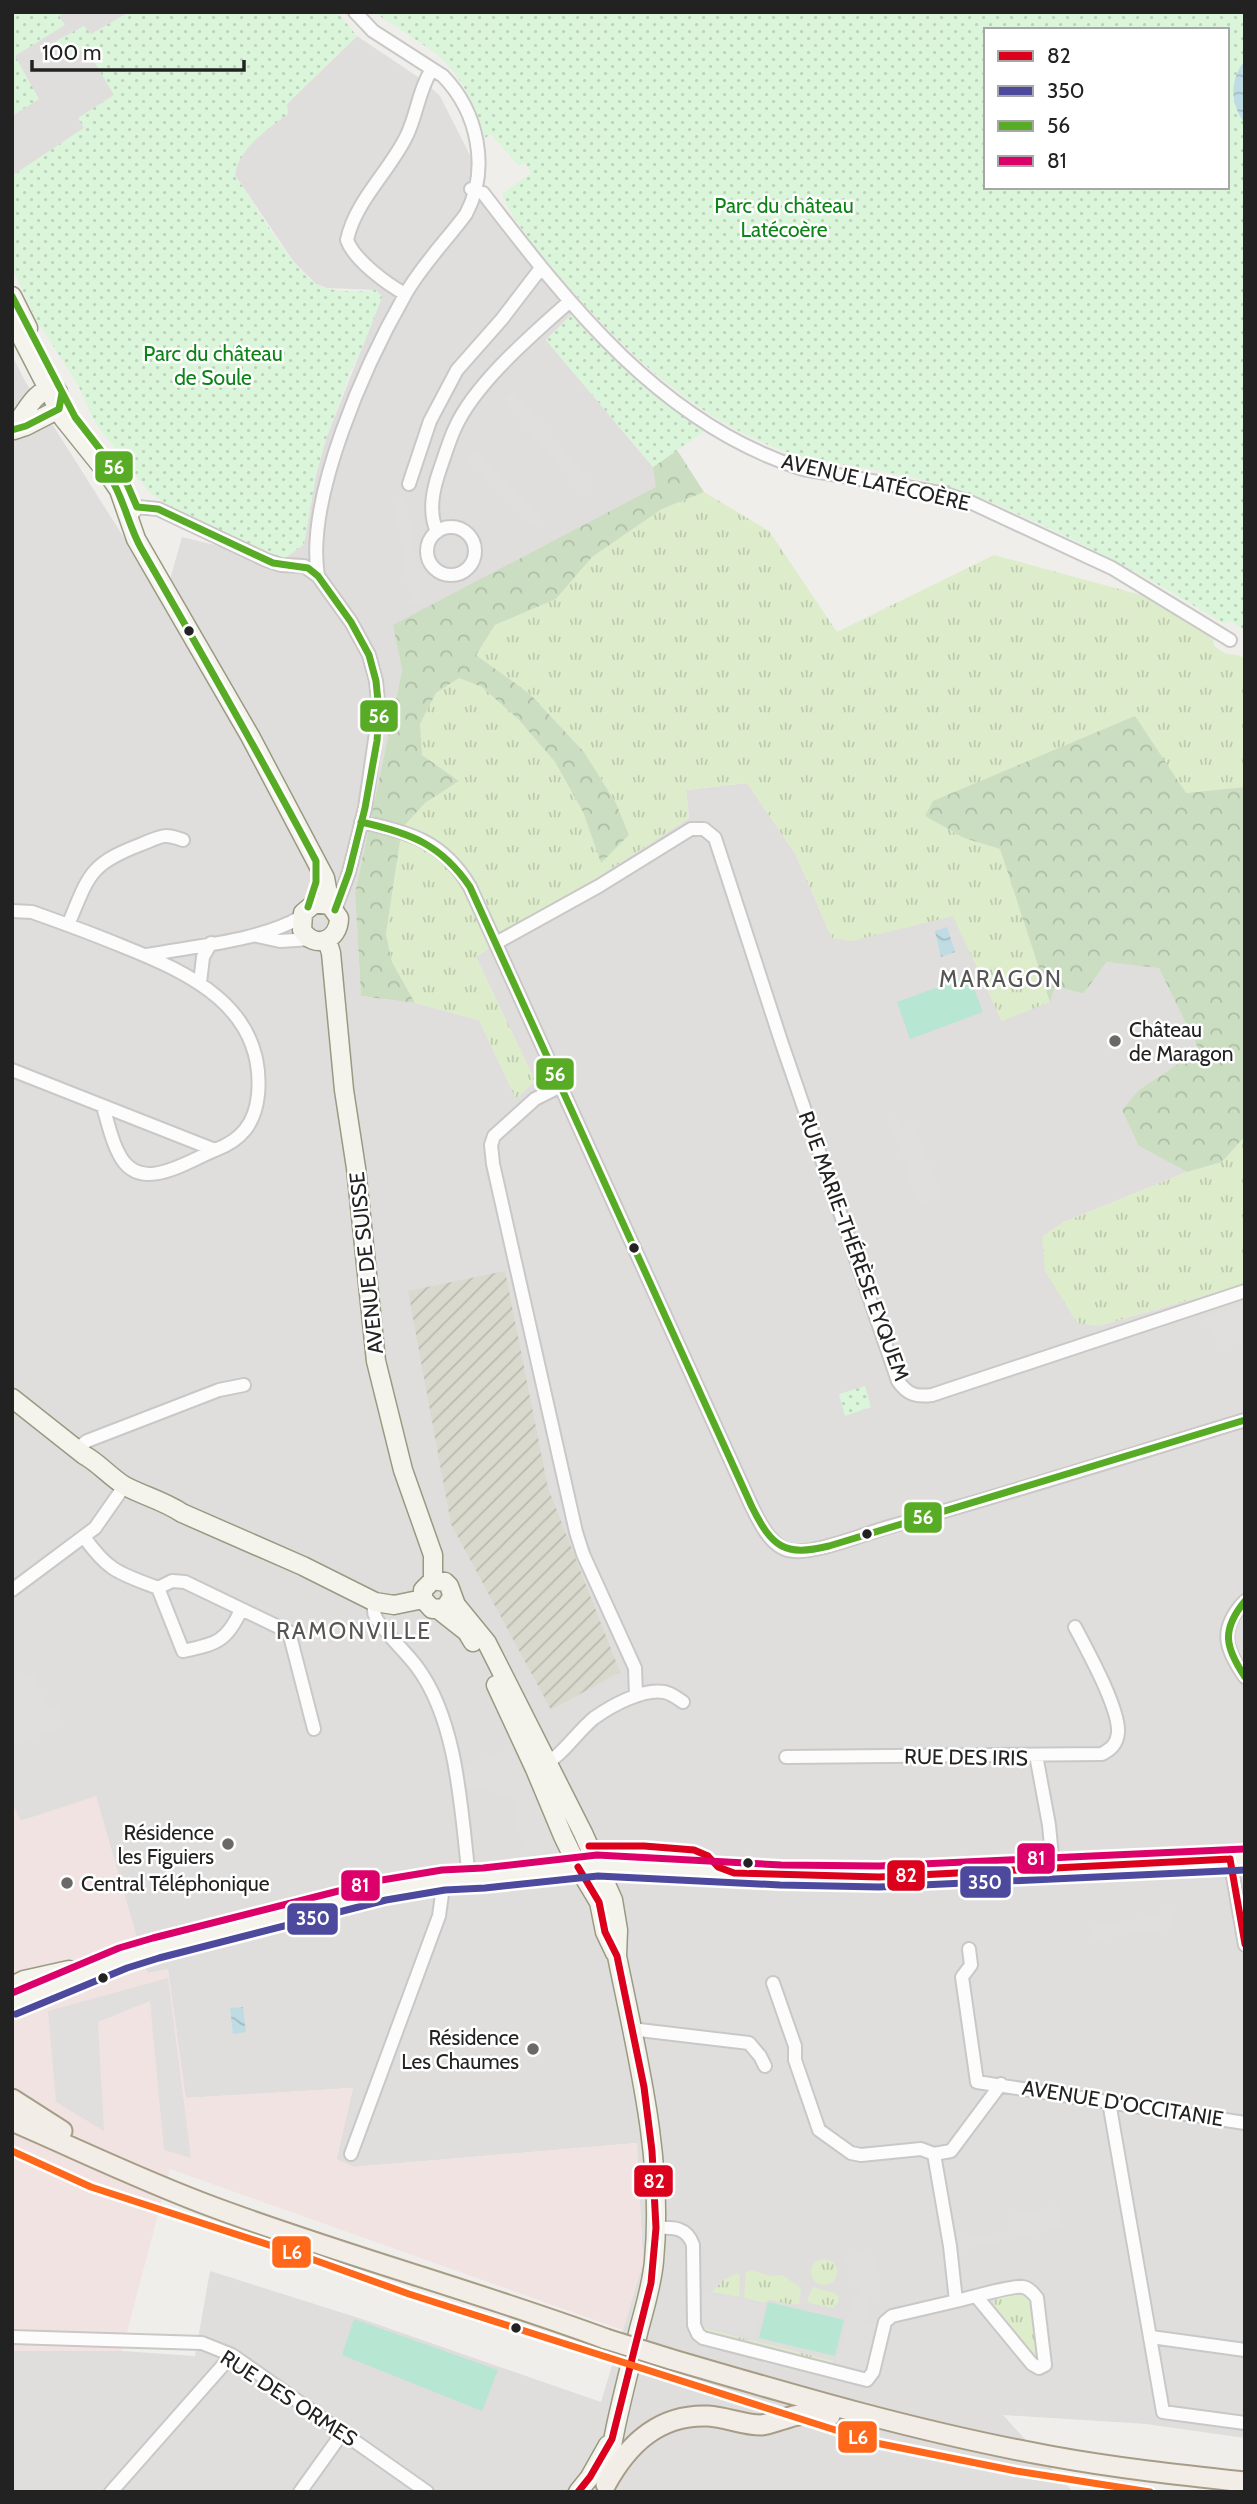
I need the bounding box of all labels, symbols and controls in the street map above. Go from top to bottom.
scale bar [32,28,243,72]
legend [984,28,1229,189]
text: 100 m [42,40,101,65]
text: 82 [1047,43,1071,68]
text: 350 [1047,78,1084,103]
text: 56 [1047,113,1070,138]
text: 81 [1047,148,1067,173]
park label: Parc du château Latécoère [714,193,854,242]
park label: Parc du château de Soule [143,341,283,390]
street label: AVENUE LATÉCOÈRE [779,448,973,516]
line badge: 56 [94,450,134,484]
text: 56 [104,456,124,479]
unlabelled marker [182,624,196,638]
line badge: 56 [359,699,399,733]
text: 56 [369,705,389,728]
district label: MARAGON [939,965,1063,993]
place label: Château de Maragon [1129,1017,1233,1066]
marker: Château de Maragon [1107,1033,1123,1049]
line badge: 56 [535,1057,575,1091]
text: 56 [545,1063,565,1086]
street label: RUE MARIE-THÉRÈSE EYQUEM [793,1108,915,1384]
street label: AVENUE DE SUISSE [344,1171,388,1355]
unlabelled marker [627,1241,641,1255]
line badge: 56 [903,1501,943,1534]
text: 56 [913,1506,933,1529]
unlabelled marker [860,1527,874,1541]
district label: RAMONVILLE [276,1617,432,1645]
street label: RUE DES IRIS [904,1743,1028,1771]
place label: Résidence les Figuiers [118,1820,214,1869]
marker: Résidence les Figuiers [220,1836,236,1852]
line badge: 81 [1016,1842,1056,1875]
text: 81 [1027,1847,1045,1870]
unlabelled marker [741,1856,755,1870]
line badge: 82 [886,1859,926,1892]
text: 82 [895,1864,917,1887]
line badge: 350 [959,1865,1012,1899]
line badge: 81 [340,1869,381,1902]
place label: Central Téléphonique [81,1871,270,1896]
text: 350 [968,1871,1002,1894]
text: 81 [351,1874,369,1897]
marker: Central Téléphonique [59,1875,75,1891]
line badge: 350 [286,1902,339,1936]
text: 350 [296,1907,330,1930]
unlabelled marker [96,1971,110,1985]
place label: Résidence Les Chaumes [401,2025,519,2074]
marker: Résidence Les Chaumes [525,2041,541,2057]
street label: AVENUE D'OCCITANIE [1021,2075,1225,2131]
line badge: 82 [633,2164,674,2198]
text: 82 [643,2170,665,2193]
line badge: L6 [271,2235,312,2269]
text: L6 [282,2241,302,2264]
unlabelled marker [509,2321,523,2335]
street label: RUE DES ORMES [216,2345,362,2451]
line badge: L6 [837,2420,878,2454]
text: L6 [848,2426,868,2449]

